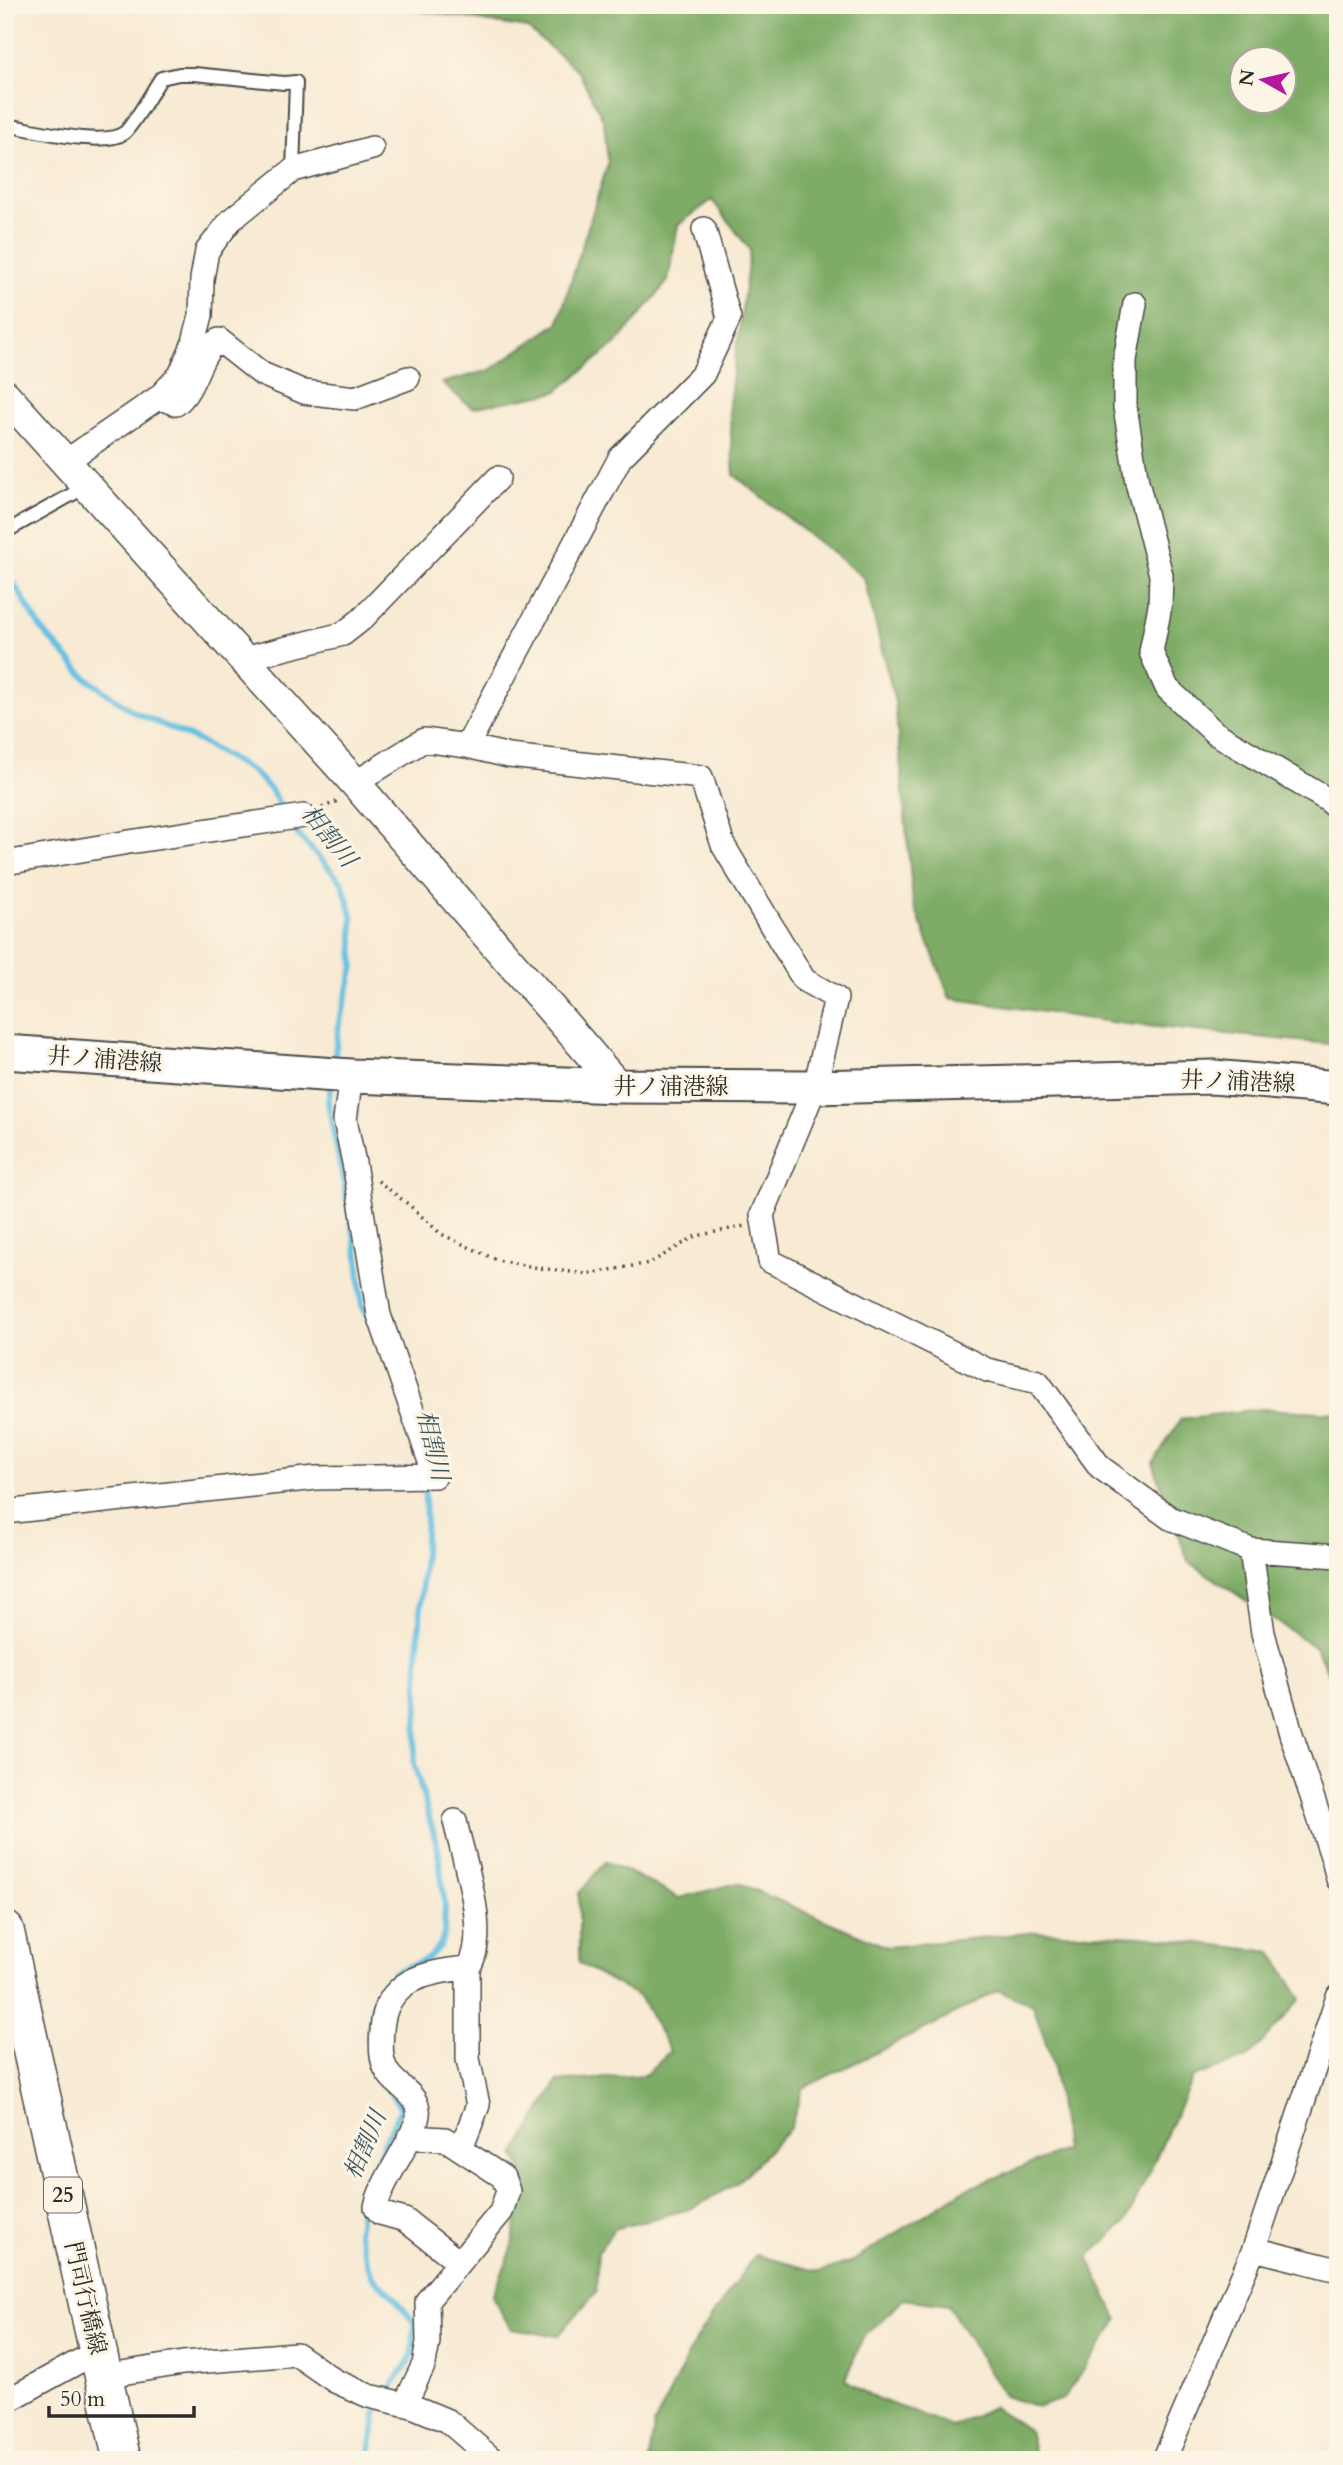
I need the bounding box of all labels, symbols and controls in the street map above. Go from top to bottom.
north arrow [1228,46,1298,116]
text: N [1233,67,1261,88]
water label: 相割川 [293,798,366,877]
street label: 井ノ浦港線 [47,1040,163,1079]
street label: 井ノ浦港線 [1180,1064,1296,1099]
street label: 井ノ浦港線 [614,1071,729,1102]
water label: 相割川 [408,1406,457,1487]
water label: 相割川 [336,2103,396,2185]
road number: 25 [44,2178,82,2212]
street label: 門司行橋線 [57,2239,114,2358]
scale bar [49,2374,194,2418]
text: 50 m [60,2385,105,2414]

